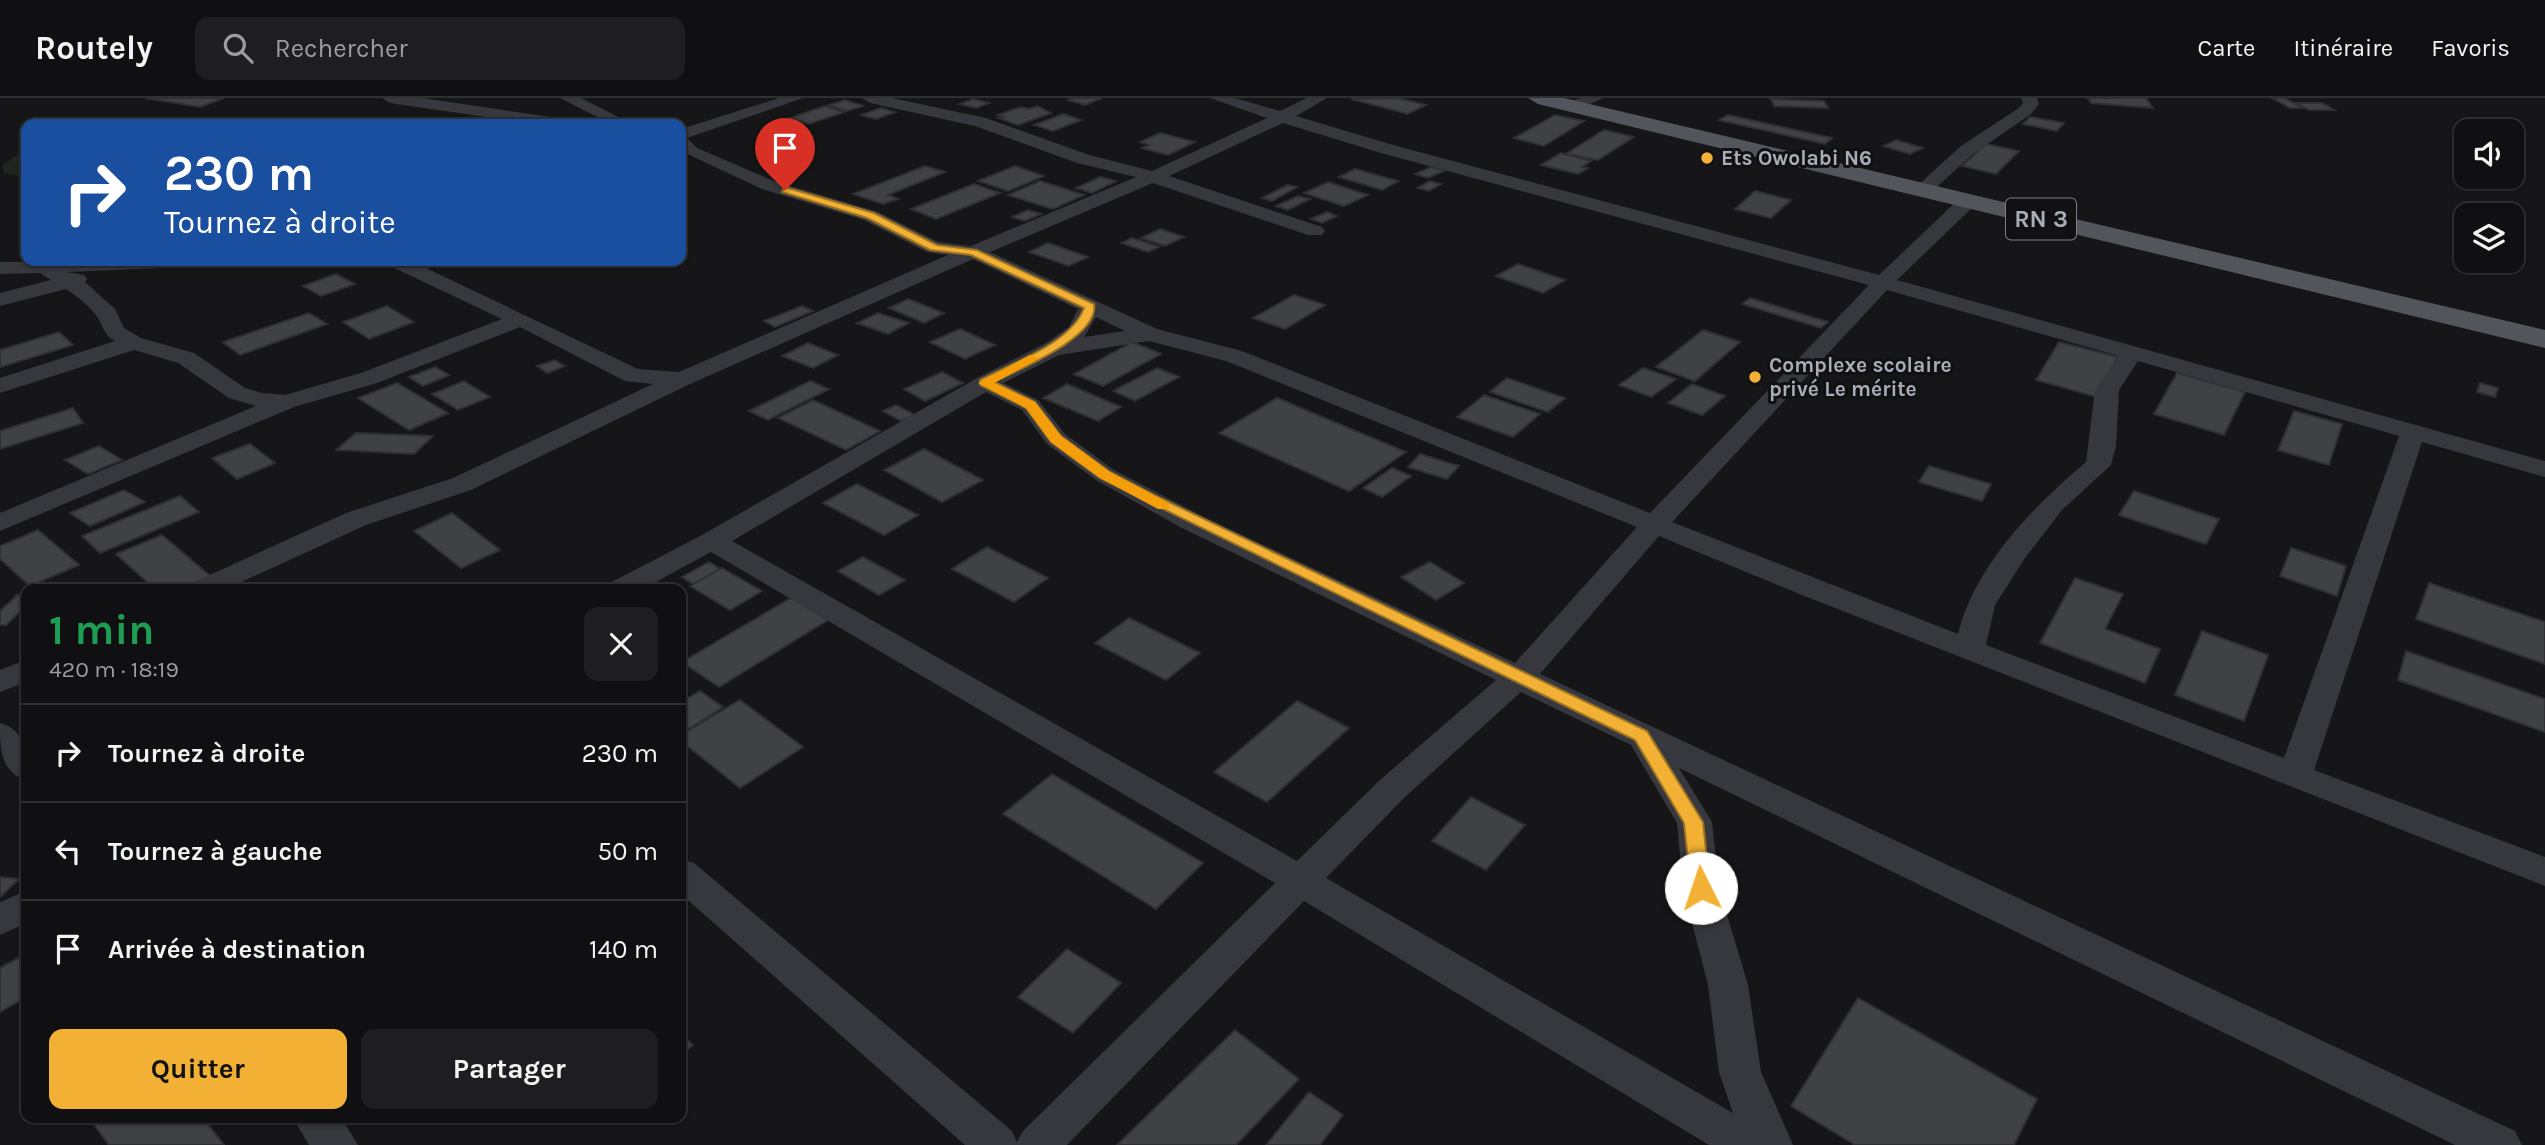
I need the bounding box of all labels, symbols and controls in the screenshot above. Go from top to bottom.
search box [195,17,685,80]
text: Routely [35,29,153,67]
icon: search [219,29,257,67]
text: Rechercher [275,33,408,64]
text: Carte [2197,34,2255,62]
text: Itinéraire [2293,34,2393,62]
text: Favoris [2431,34,2510,62]
pin [755,118,815,190]
map controls [2454,119,2524,273]
button: sound [2454,119,2524,189]
icon: arrive [766,129,804,167]
text: 230 m [164,145,314,202]
place label: Ets Owolabi N6 [1721,146,1872,170]
icon: right [49,147,140,238]
marker: Ets Owolabi N6 [1699,150,1715,166]
road number: RN 3 [2006,198,2076,239]
button: layers [2454,203,2524,273]
text: Tournez à droite [164,204,396,241]
place label: Complexe scolaire privé Le mérite [1769,353,1952,401]
marker: Complexe scolaire privé Le mérite [1747,369,1763,385]
text: 1 min [49,605,154,655]
button: close [584,607,658,681]
text: 420 m · 18:19 [49,656,179,683]
icon: right [49,734,87,772]
text: Tournez à droite [108,738,305,769]
text: 230 m [582,738,658,769]
icon: left [49,832,87,870]
text: Tournez à gauche [108,836,322,867]
text: 50 m [597,836,658,867]
position arrow [1664,851,1738,925]
icon: arrive [49,930,87,968]
text: Arrivée à destination [108,934,366,965]
text: 140 m [589,934,658,965]
button: Quitter [49,1029,347,1109]
button: Partager [361,1029,658,1109]

